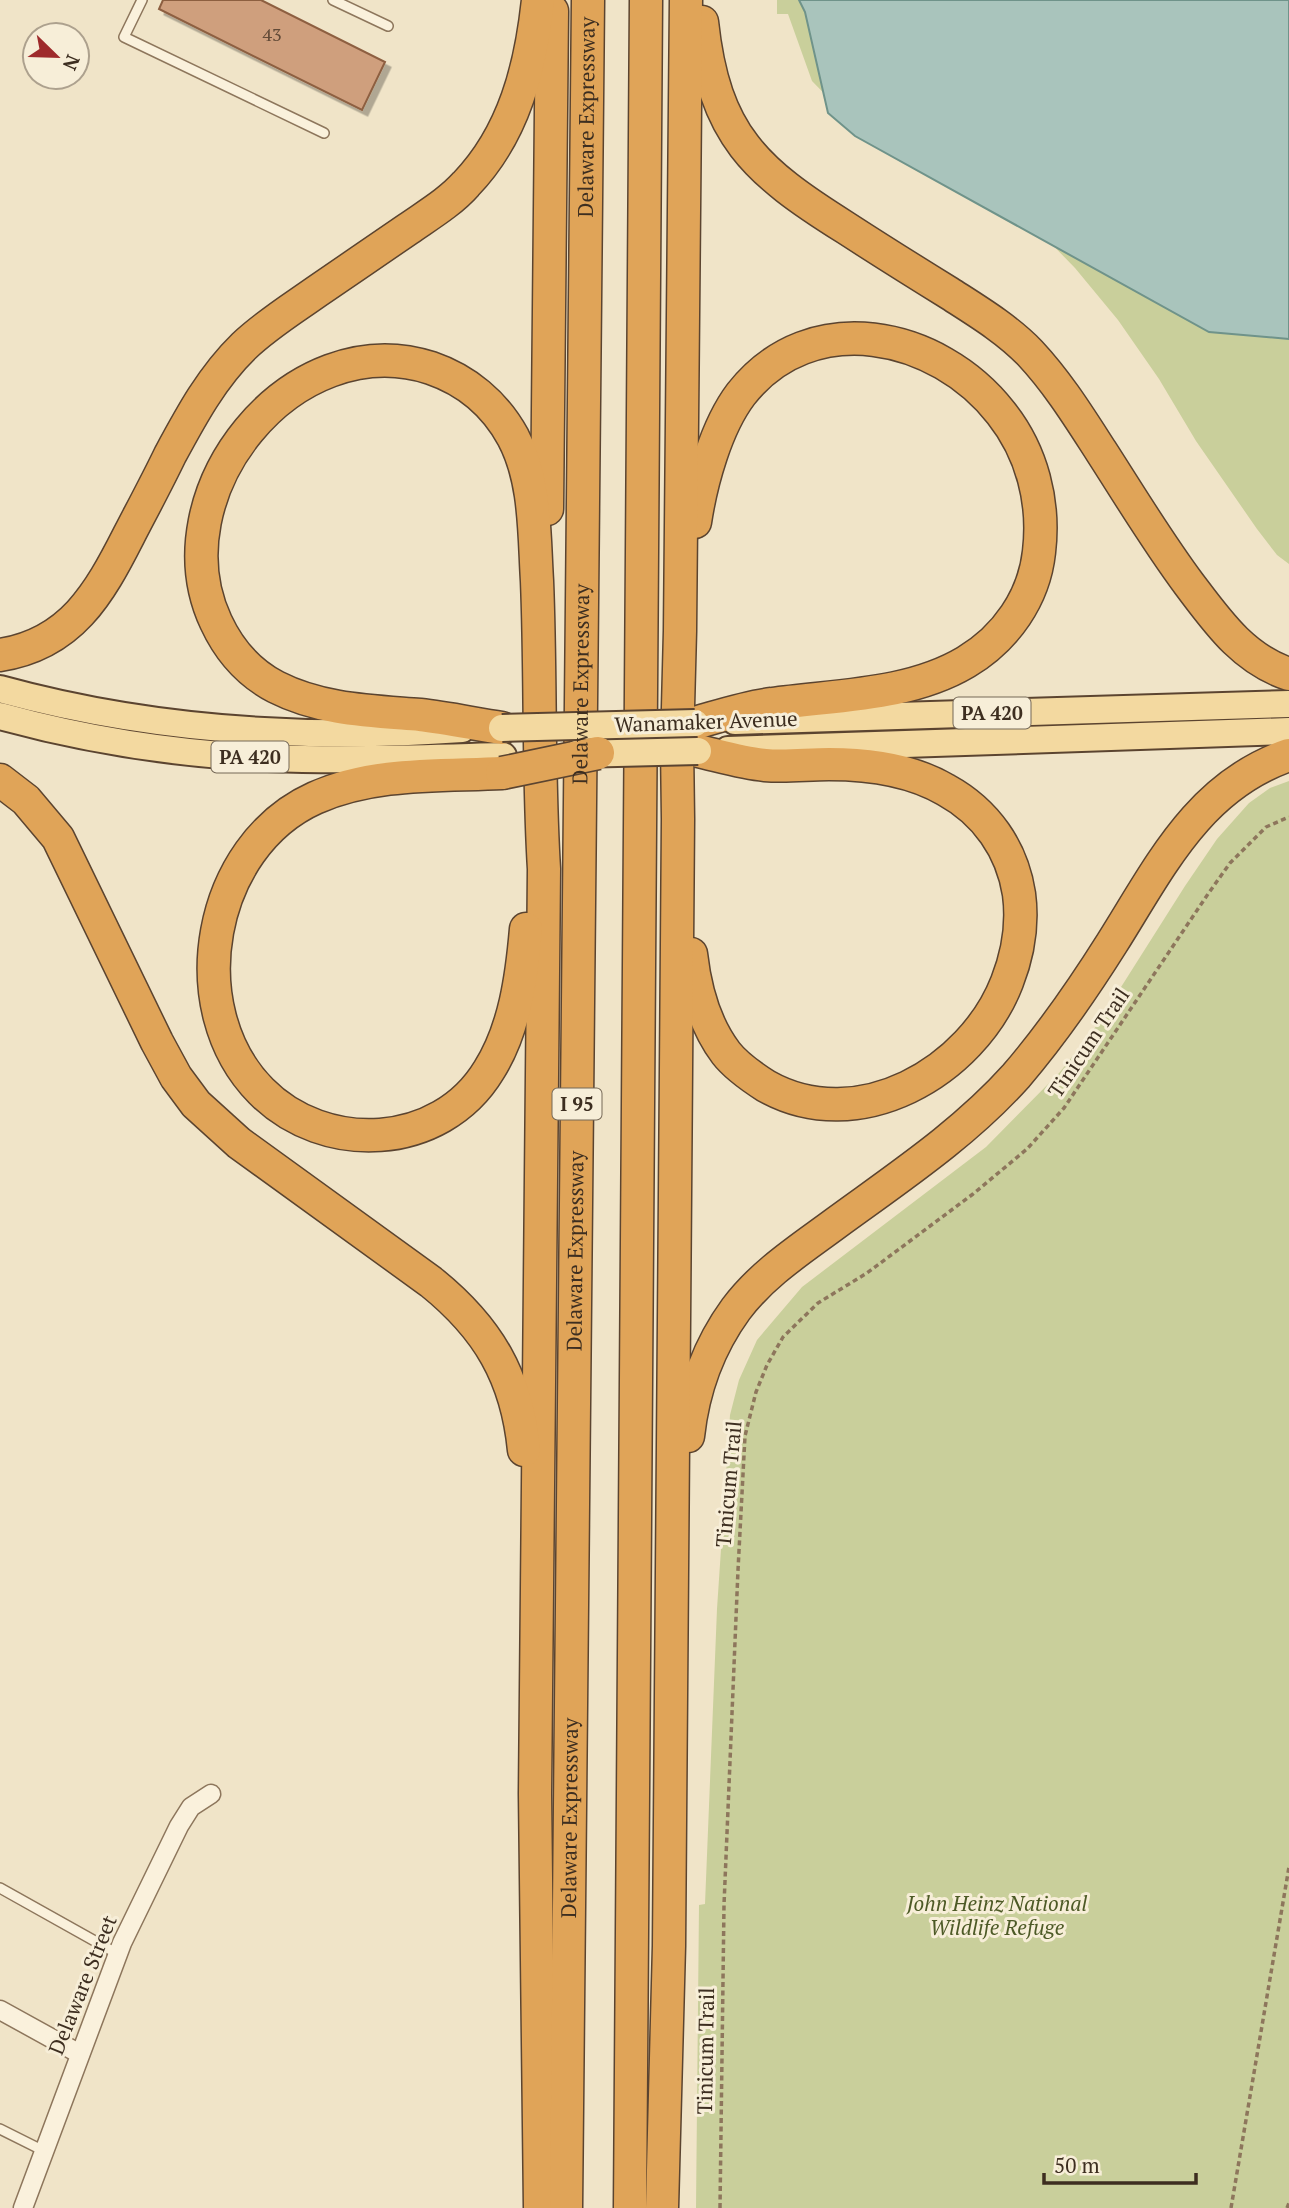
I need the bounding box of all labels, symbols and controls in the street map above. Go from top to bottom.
street label: Delaware Expressway [571,16,601,217]
north arrow [21,21,91,91]
house number: 43 [262,22,282,46]
text: N [58,51,86,75]
street label: Delaware Expressway [565,583,595,784]
road number: PA 420 [954,698,1030,728]
street label: Wanamaker Avenue [614,704,798,738]
road number: PA 420 [212,742,288,772]
street label: Tinicum Trail [1041,982,1135,1103]
road number: I 95 [552,1088,602,1120]
street label: Delaware Expressway [560,1150,590,1351]
street label: Tinicum Trail [709,1419,747,1548]
street label: Delaware Expressway [554,1717,584,1918]
park label: John Heinz National Wildlife Refuge [906,1889,1088,1941]
street label: Delaware Street [41,1911,123,2058]
street label: Tinicum Trail [690,1987,720,2115]
scale bar [1044,2142,1196,2186]
text: 50 m [1054,2151,1100,2179]

